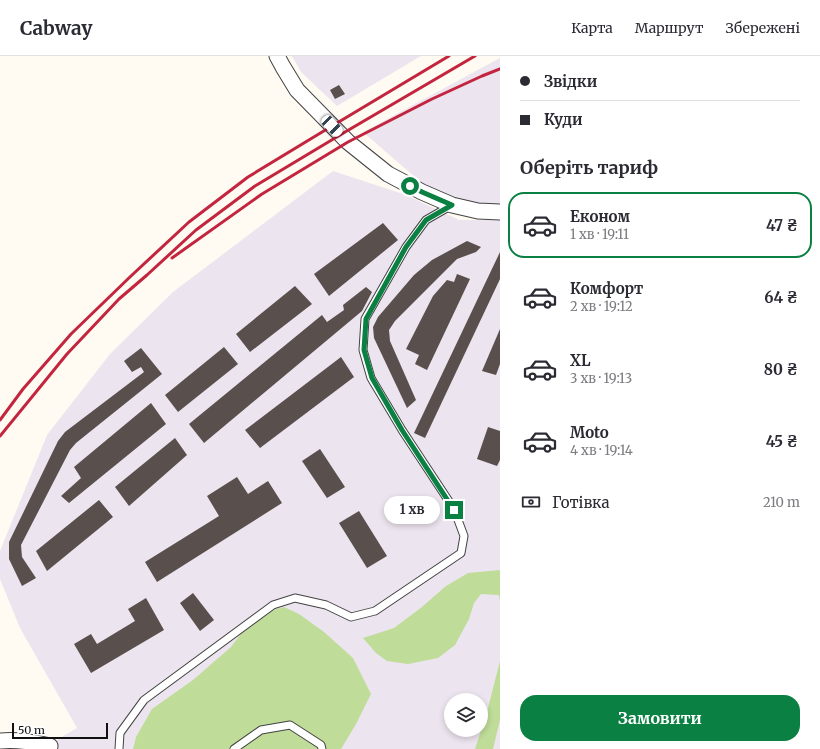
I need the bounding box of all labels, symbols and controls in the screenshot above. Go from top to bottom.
text: Cabway [20,16,93,40]
text: Карта [571,19,613,37]
text: Маршрут [635,19,704,37]
text: Збережені [726,19,800,37]
text: Звідки [544,72,597,91]
text: Куди [544,110,583,129]
car [319,113,345,139]
text: Оберіть тариф [520,156,658,179]
route start [401,177,419,195]
icon: car [522,207,558,243]
text: Економ [570,207,630,226]
text: 47 ₴ [766,216,798,235]
text: 1 хв · 19:11 [570,226,629,243]
icon: car [522,279,558,315]
text: Комфорт [570,279,643,298]
text: 64 ₴ [764,288,798,307]
text: 2 хв · 19:12 [570,298,633,315]
icon: car [522,351,558,387]
text: XL [570,351,591,370]
text: 80 ₴ [764,360,798,379]
text: 3 хв · 19:13 [570,370,632,387]
icon: car [522,423,558,459]
text: Moto [570,423,609,442]
text: 45 ₴ [766,432,798,451]
text: 4 хв · 19:14 [570,442,633,459]
icon: cash [520,491,542,513]
text: Готівка [552,493,610,512]
text: 210 m [763,494,800,511]
callout: 1 хв [384,496,440,524]
text: 1 хв [399,501,425,518]
route end [445,501,463,519]
map controls [444,693,488,737]
button: layers [444,693,488,737]
button: Замовити [520,695,800,741]
scale bar [12,721,108,740]
text: 50 m [18,723,45,737]

